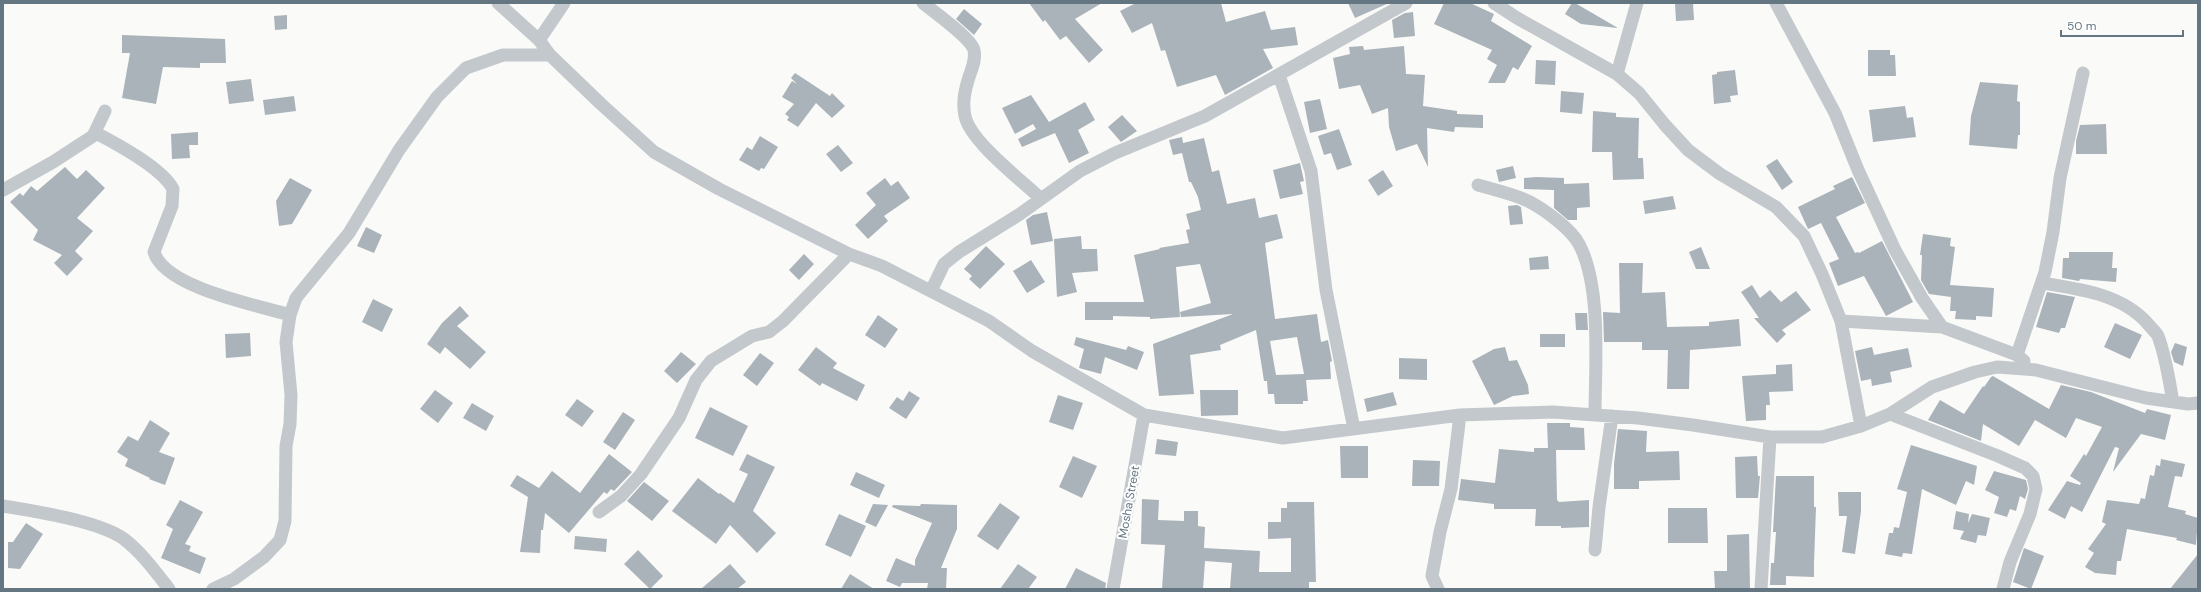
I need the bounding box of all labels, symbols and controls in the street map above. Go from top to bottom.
scale bar [2061,12,2183,38]
text: 50 m [2067,18,2096,34]
street label: Mosha Street [1115,464,1143,540]

